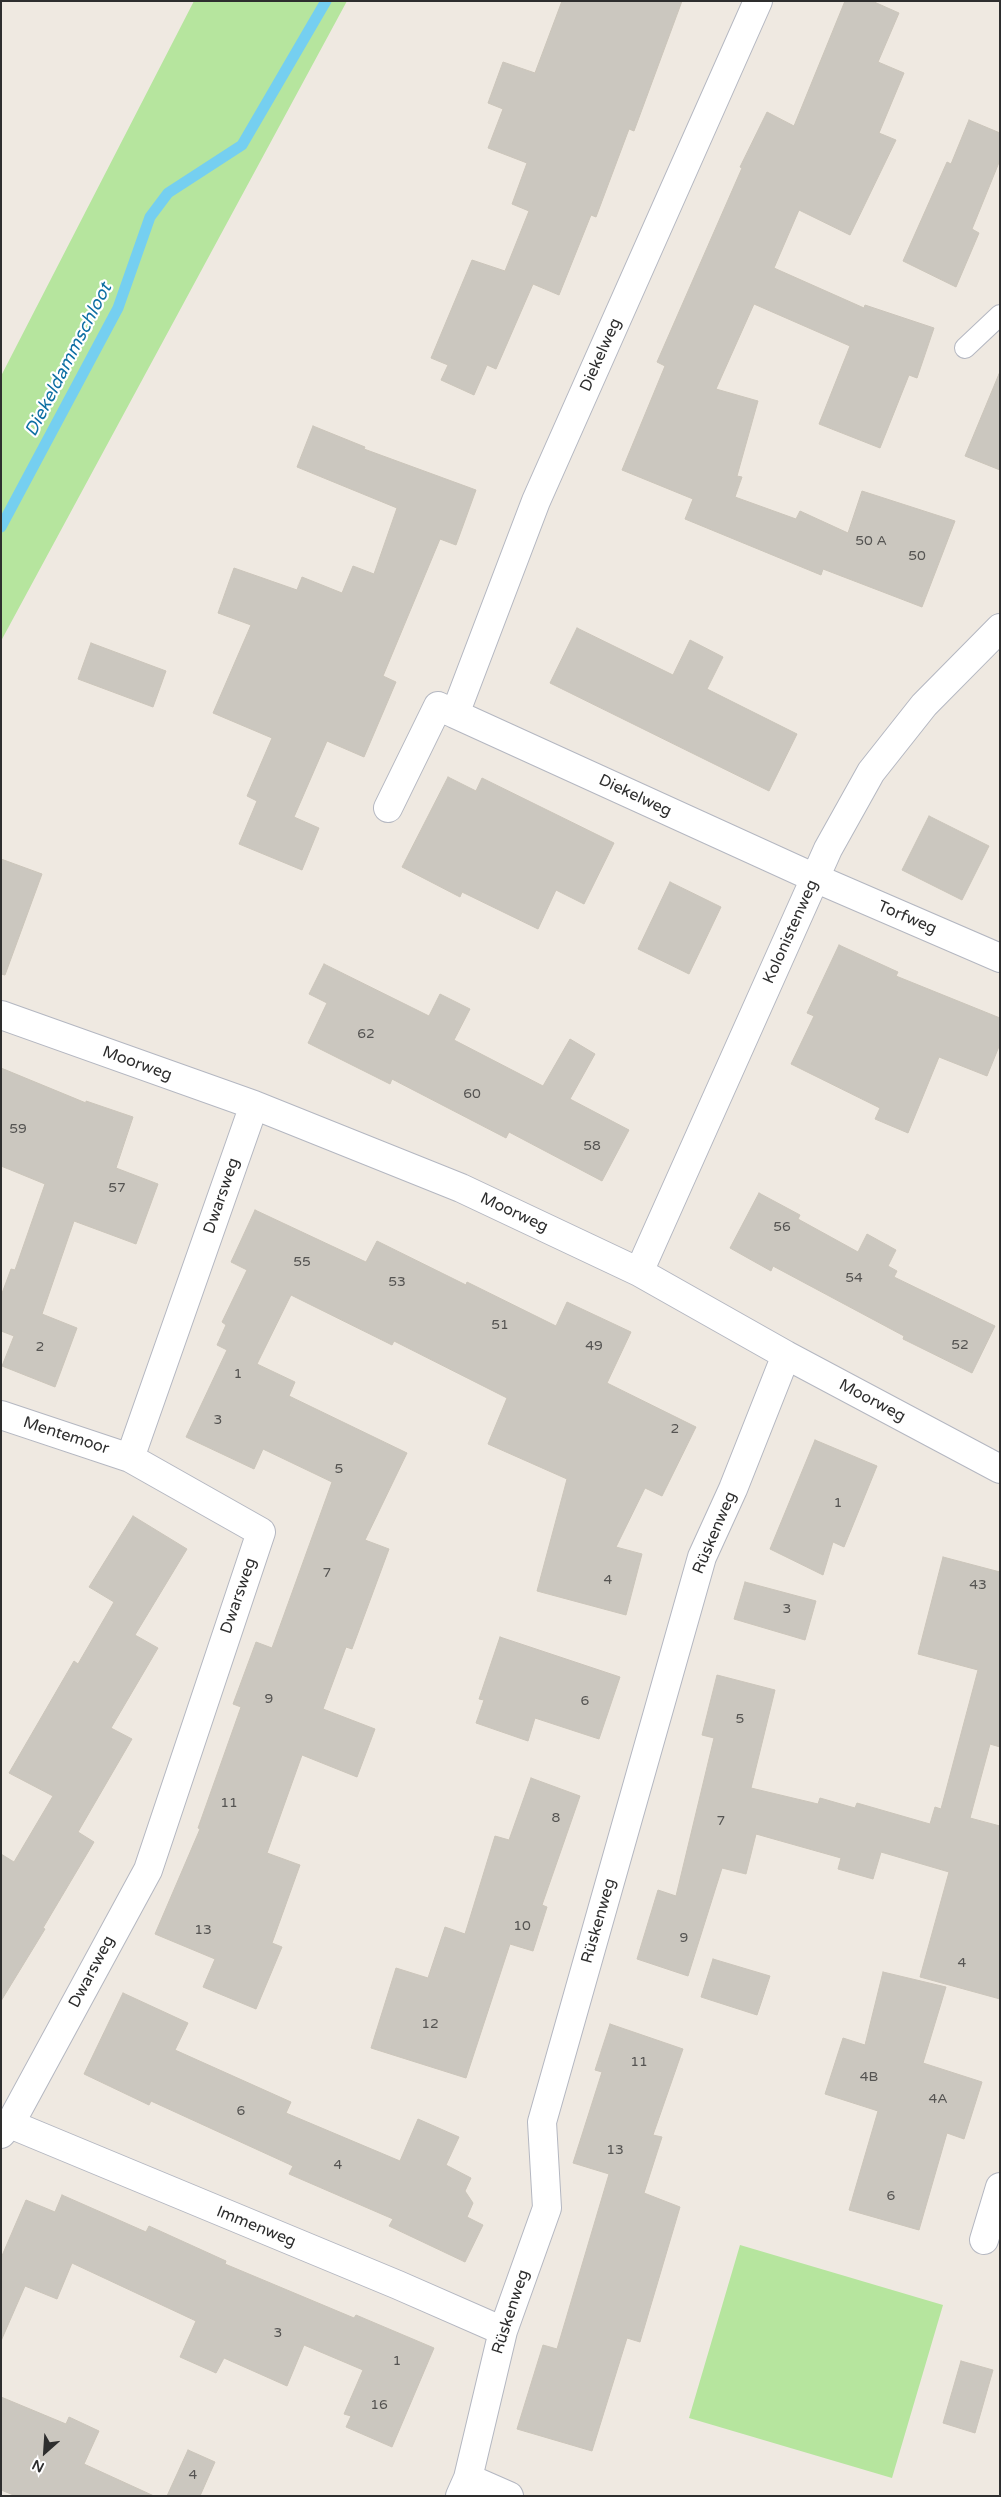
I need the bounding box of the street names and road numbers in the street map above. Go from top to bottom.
street label: Diekelweg [576,315,626,395]
street label: Diekelweg [595,771,675,821]
street label: Kolonistenweg [759,877,823,987]
street label: Torfweg [875,897,939,939]
street label: Moorweg [100,1043,174,1085]
street label: Dwarsweg [200,1156,244,1236]
street label: Moorweg [477,1189,551,1237]
street label: Moorweg [835,1375,909,1427]
street label: Mentemoor [21,1413,111,1459]
street label: Rüskenweg [689,1489,741,1577]
street label: Dwarsweg [217,1556,261,1636]
street label: Rüskenweg [578,1876,620,1966]
street label: Dwarsweg [65,1933,119,2011]
street label: Immenweg [213,2202,299,2252]
street label: Rüskenweg [488,2267,534,2357]

